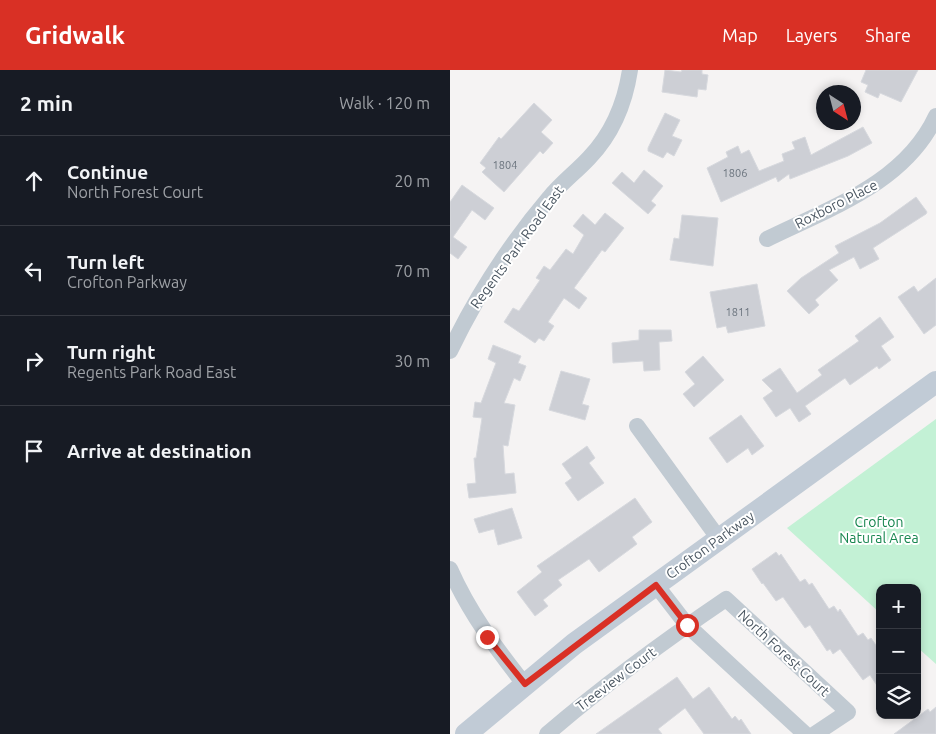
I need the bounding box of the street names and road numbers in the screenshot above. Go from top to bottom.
street label: Roxboro Place [792,176,880,232]
street label: Regents Park Road East [467,182,567,312]
street label: Crofton Parkway [663,508,757,582]
street label: North Forest Court [735,607,833,700]
street label: Treeview Court [573,644,659,714]

